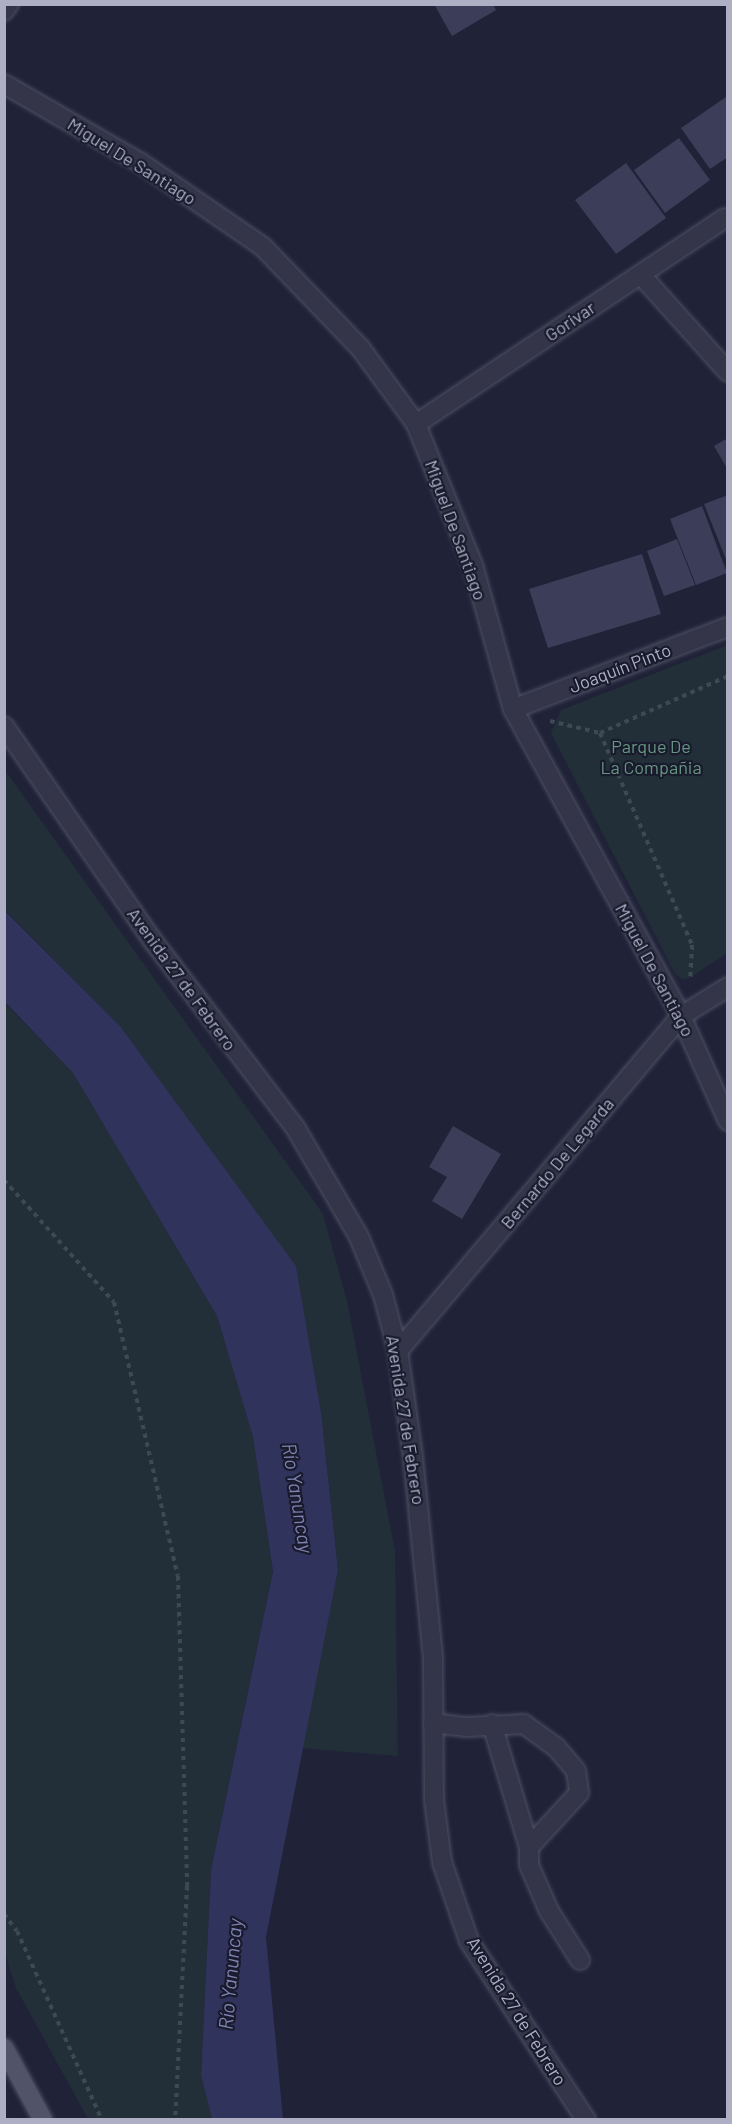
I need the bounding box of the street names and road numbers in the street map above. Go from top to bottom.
street label: Miguel De Santiago [64,113,200,209]
street label: Gorivar [541,296,599,346]
street label: Miguel De Santiago [421,457,491,603]
street label: Joaquín Pinto [566,639,674,697]
street label: Miguel De Santiago [611,900,699,1040]
street label: Avenida 27 de Febrero [123,903,241,1055]
street label: Bernardo De Legarda [496,1093,618,1233]
street label: Avenida 27 de Febrero [382,1334,430,1506]
street label: Avenida 27 de Febrero [462,1933,572,2089]

